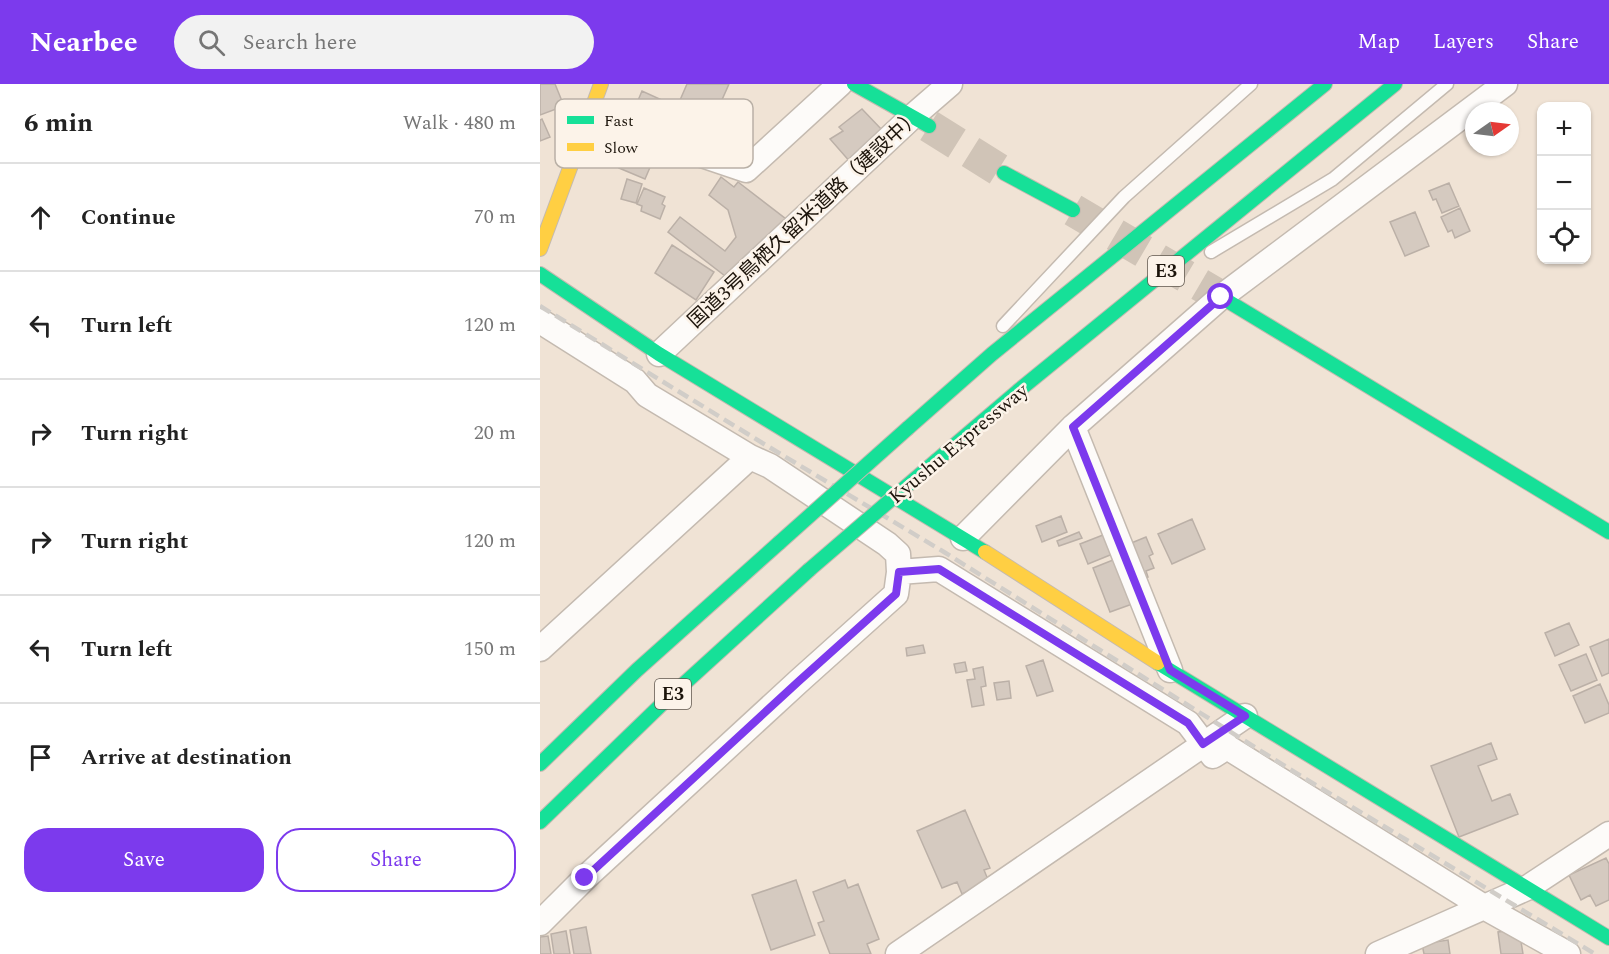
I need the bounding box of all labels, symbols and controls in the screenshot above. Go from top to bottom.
search box [174,15,594,69]
text: Nearbee [30,21,138,64]
icon: search [195,26,228,59]
text: Search here [243,26,357,59]
text: Map [1358,26,1400,58]
text: Layers [1433,26,1494,58]
text: Share [1527,26,1579,58]
legend [555,99,753,168]
street label: 国道3号鳥栖久留米道路（建設中） [681,102,928,335]
north arrow [1465,102,1519,156]
map controls [1537,102,1591,264]
button: + [1537,102,1591,156]
text: 6 min [24,103,93,143]
text: Walk · 480 m [403,108,516,138]
text: Fast [604,109,634,133]
text: Slow [604,136,639,160]
button: − [1537,156,1591,210]
icon: ahead [24,201,57,234]
text: Continue [81,201,176,234]
text: 70 m [474,202,516,232]
button: locate [1537,210,1591,264]
road number: E3 [1148,256,1184,286]
route start [1207,283,1233,309]
icon: left [24,309,57,342]
text: Turn left [81,309,173,342]
text: 120 m [464,310,516,340]
street label: Kyushu Expressway [882,375,1036,511]
icon: right [24,417,57,450]
text: Turn right [81,417,188,450]
text: 20 m [474,418,516,448]
icon: right [24,525,57,558]
text: Turn right [81,525,188,558]
text: 120 m [464,526,516,556]
icon: left [24,633,57,666]
text: Turn left [81,633,173,666]
text: 150 m [464,634,516,664]
road number: E3 [655,679,691,709]
icon: arrive [24,741,57,774]
text: Arrive at destination [81,741,292,774]
button: Save [24,828,264,892]
button: Share [276,828,516,892]
route end [571,864,597,890]

